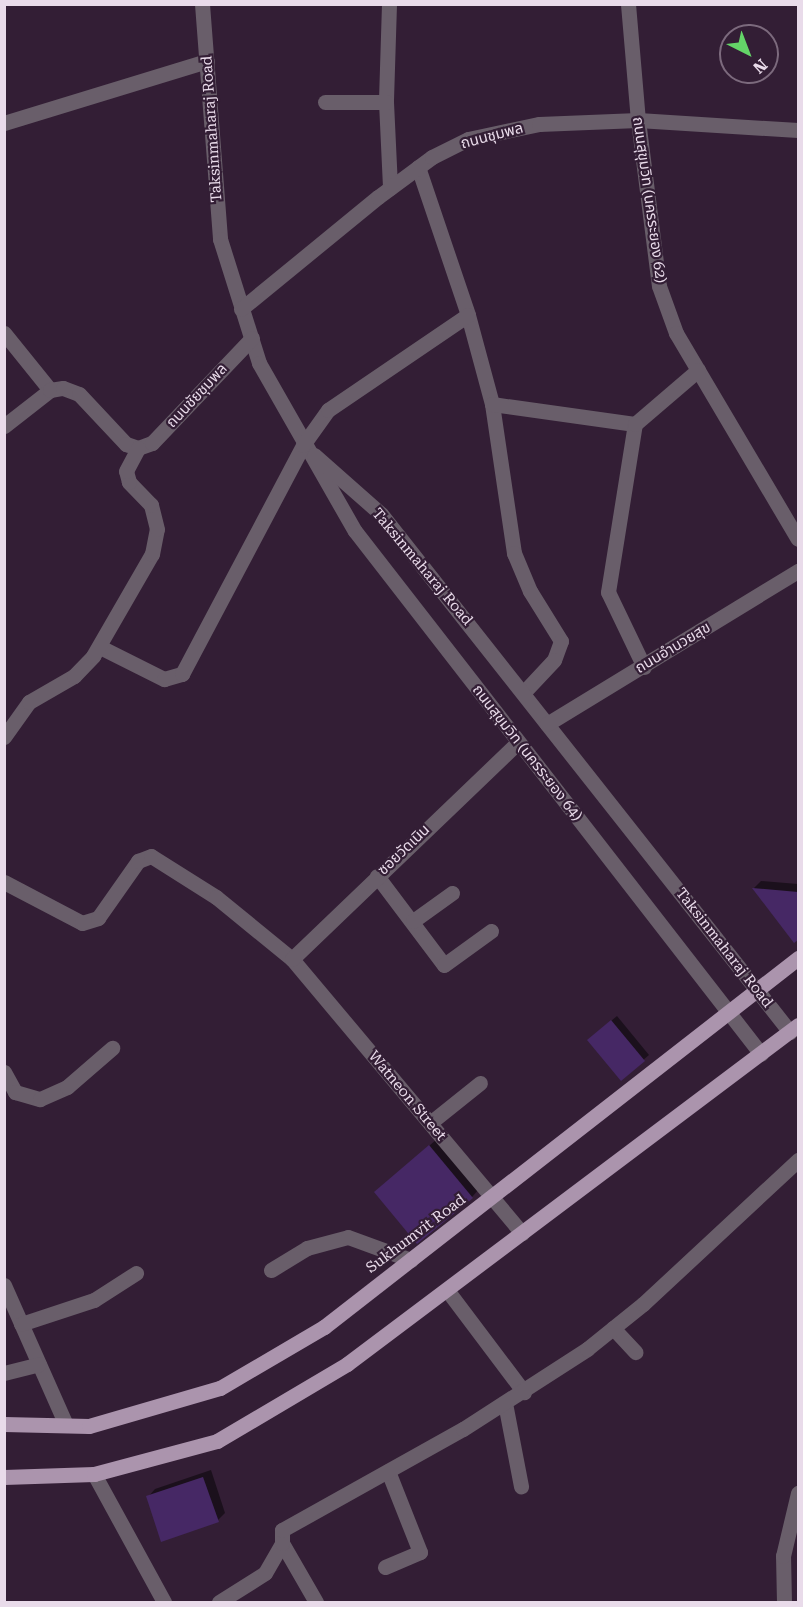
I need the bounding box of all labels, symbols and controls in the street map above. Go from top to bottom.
north arrow [719,24,779,84]
street label: Taksinmaharaj Road [198,55,226,203]
text: N [749,55,771,77]
street label: ถนนสุขุมวิท (นครระยอง 62) [628,116,670,284]
street label: ถนนชุมพล [459,119,525,153]
street label: ถนนชัยชุมพล [163,360,231,432]
street label: Taksinmaharaj Road [368,505,476,629]
street label: ถนนอำนวยสุข [632,619,714,677]
street label: ถนนสุขุมวิท (นครระยอง 64) [468,681,586,825]
street label: ซอยวัดเนิน [374,821,434,879]
street label: Taksinmaharaj Road [672,885,776,1011]
street label: Watneon Street [364,1047,450,1145]
street label: Sukhumvit Road [363,1191,469,1277]

